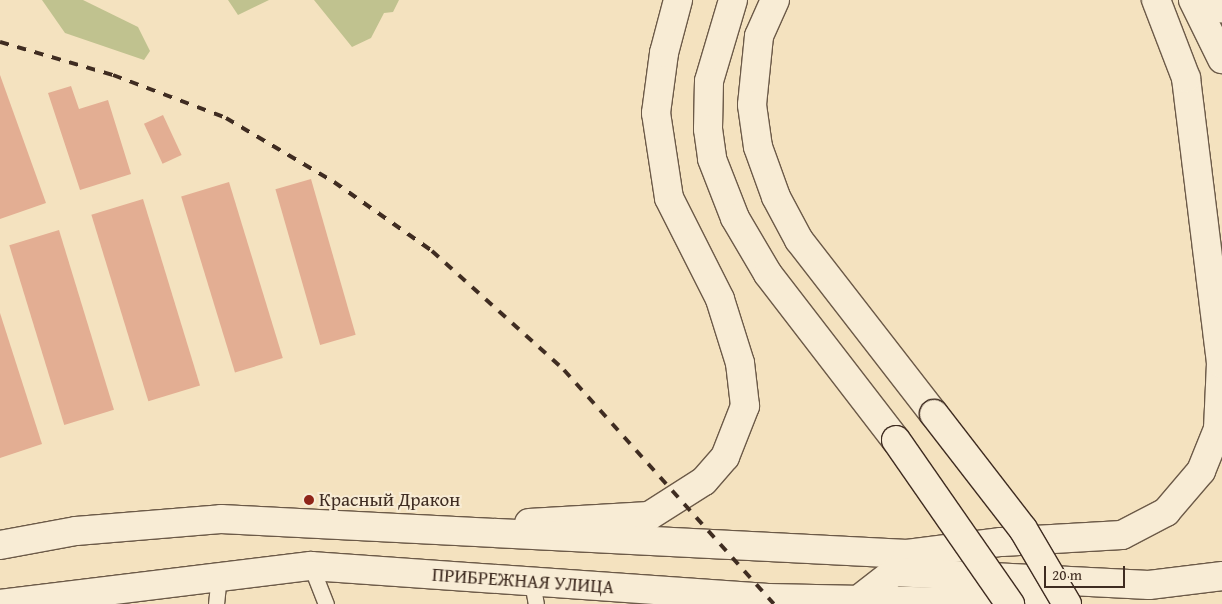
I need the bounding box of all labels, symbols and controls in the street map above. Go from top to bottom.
place label: Красный Дракон [319,489,460,511]
marker: Красный Дракон [303,494,315,506]
scale bar [1047,556,1128,588]
street label: ПРИБРЕЖНАЯ УЛИЦА [431,563,615,599]
text: 20 m [1052,564,1082,585]

